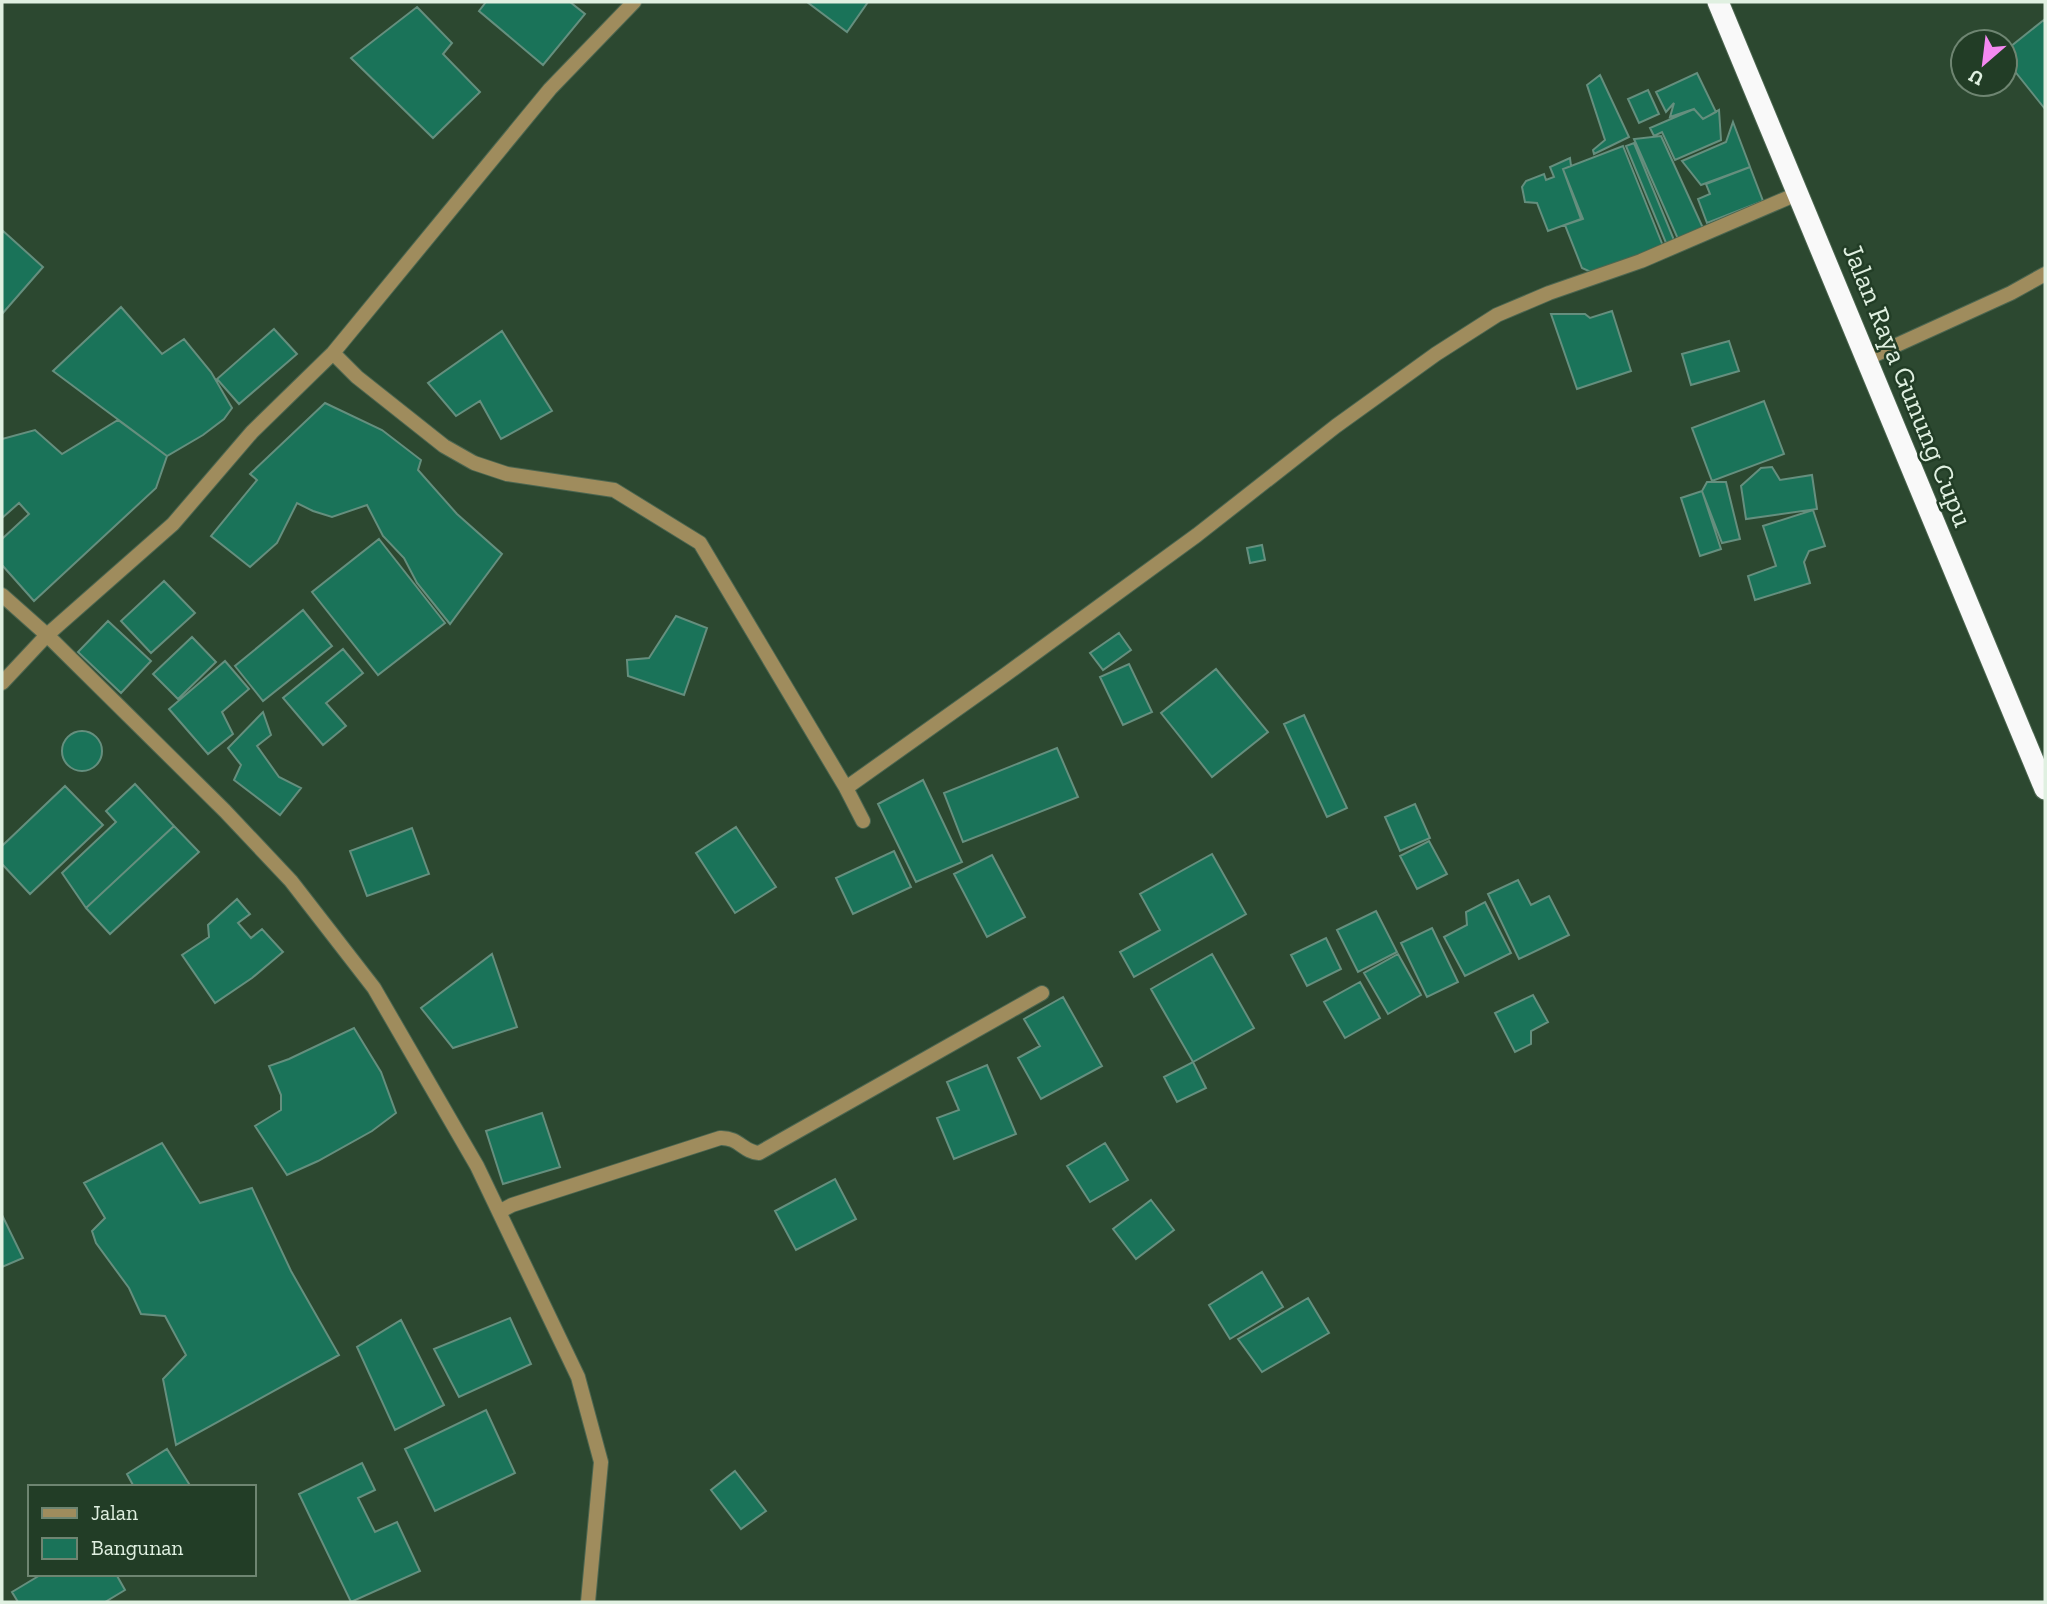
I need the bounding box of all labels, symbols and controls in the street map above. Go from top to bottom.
north arrow [1949,28,2019,98]
text: U [1965,64,1988,91]
street label: Jalan Raya Gunung Cupu [1836,238,1980,532]
legend [28,1485,256,1576]
text: Jalan [91,1500,138,1525]
text: Bangunan [91,1535,183,1560]

